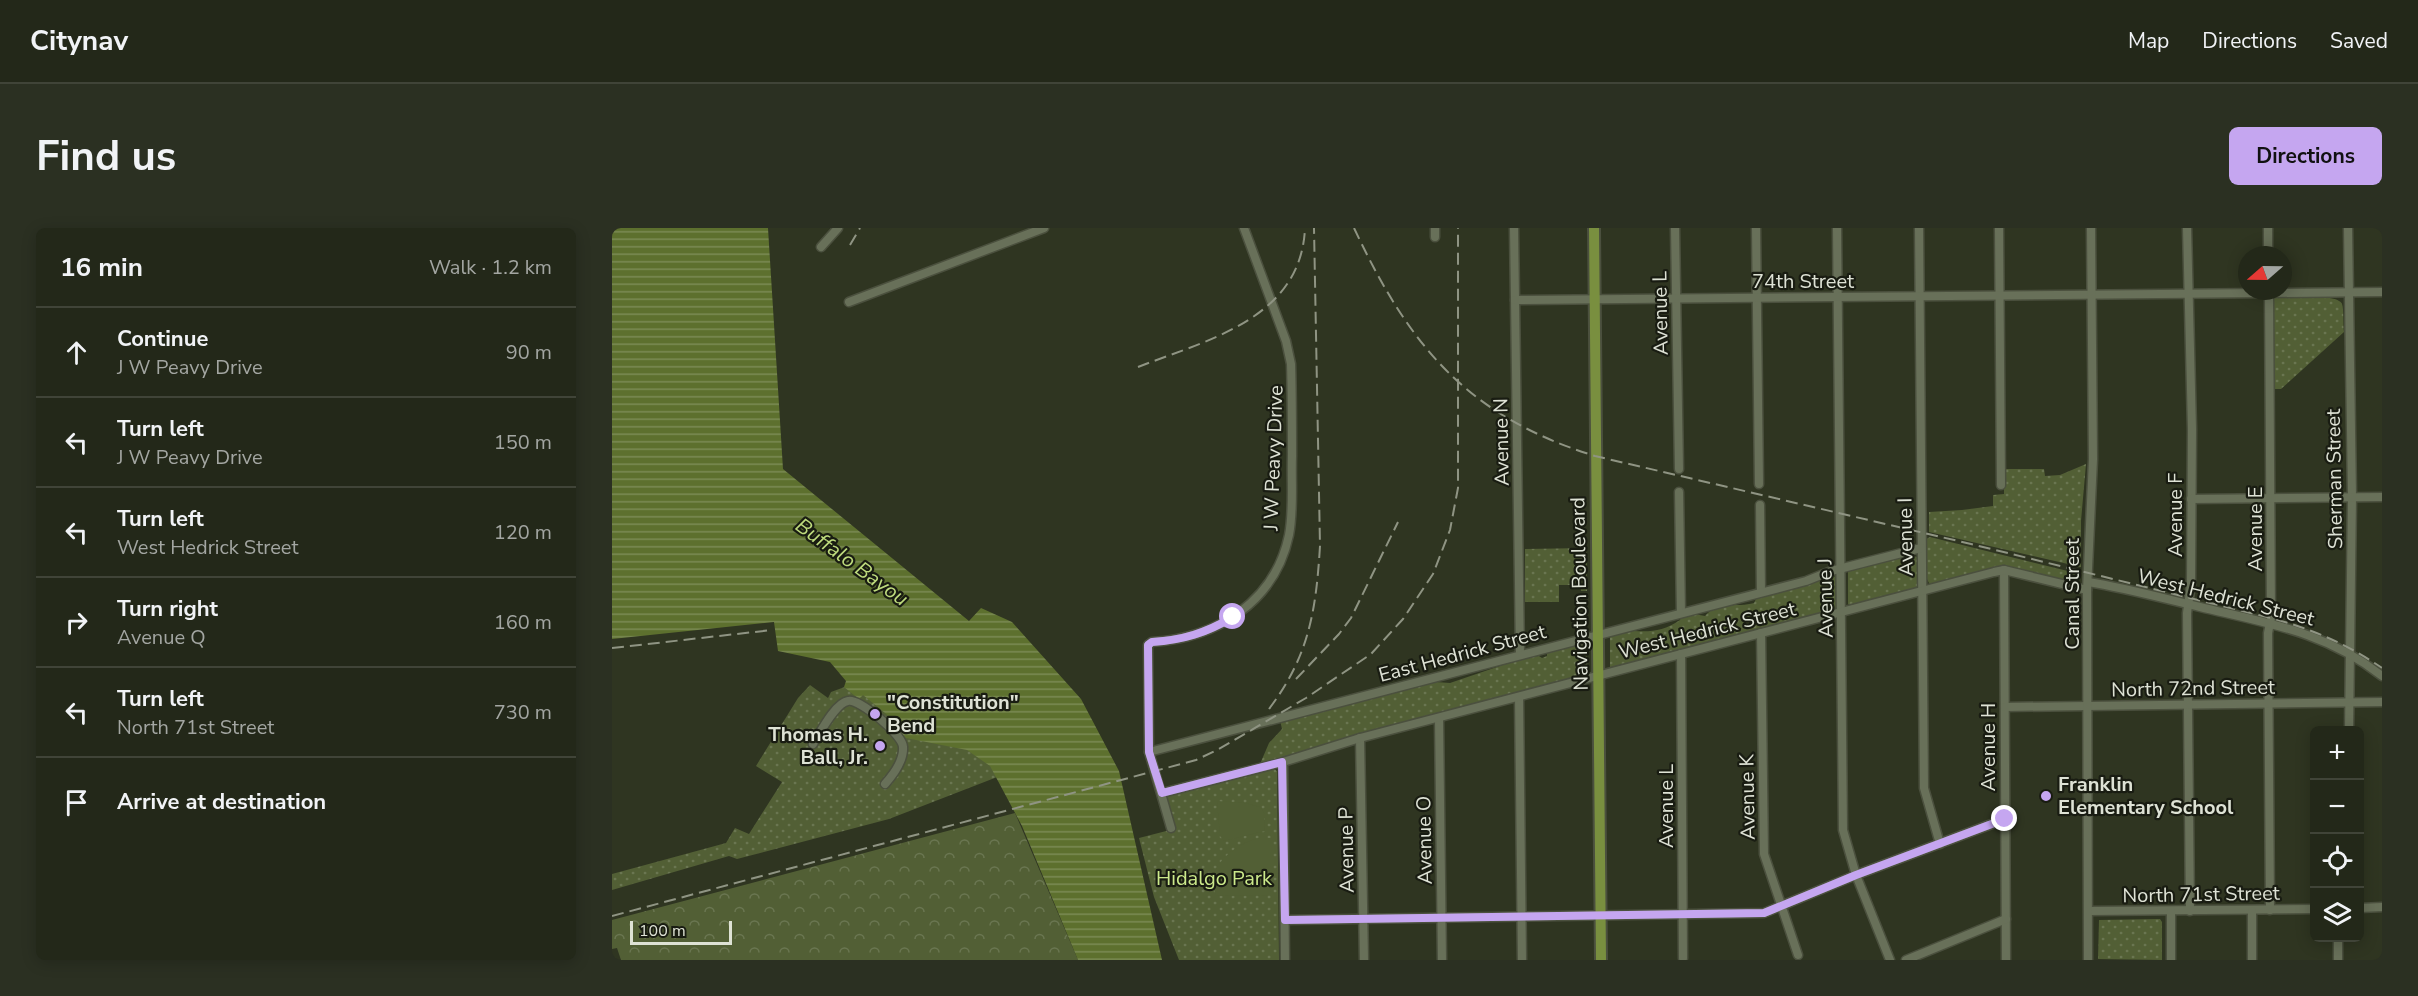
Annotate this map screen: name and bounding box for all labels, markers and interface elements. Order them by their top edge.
text: Citynav [30,22,128,60]
text: Map [2128,27,2169,55]
text: Directions [2202,27,2297,55]
text: Saved [2330,27,2388,55]
button: Directions [2229,127,2382,185]
text: Find us [36,128,176,185]
north arrow [2238,246,2292,300]
text: 16 min [60,250,143,285]
text: Walk · 1.2 km [429,254,552,281]
street label: 74th Street [1752,268,1855,295]
street label: Avenue L [1646,271,1675,355]
text: Continue [117,324,208,354]
icon: ahead [60,336,93,369]
text: 90 m [506,339,552,366]
text: J W Peavy Drive [117,354,263,381]
street label: J W Peavy Drive [1257,385,1290,532]
street label: Avenue N [1487,398,1516,486]
street label: Sherman Street [2320,408,2349,549]
text: Turn left [117,414,204,444]
icon: left [60,426,93,459]
text: 150 m [494,429,552,456]
text: J W Peavy Drive [117,444,263,471]
street label: Avenue F [2162,473,2189,557]
street label: Avenue E [2242,487,2269,571]
street label: Navigation Boulevard [1564,497,1595,691]
street label: Avenue I [1891,498,1920,576]
text: Turn left [117,504,204,534]
water label: Buffalo Bayou [790,512,914,612]
icon: left [60,516,93,549]
text: 120 m [494,519,552,546]
text: West Hedrick Street [117,534,298,561]
street label: Canal Street [2059,537,2086,650]
street label: Avenue J [1811,558,1840,638]
street label: West Hedrick Street [2135,562,2318,633]
text: Turn right [117,594,218,624]
street label: West Hedrick Street [1616,595,1799,666]
route start [1219,603,1245,629]
icon: right [60,606,93,639]
text: 160 m [494,609,552,636]
street label: East Hedrick Street [1376,618,1550,689]
text: Avenue Q [117,624,206,651]
street label: North 72nd Street [2111,674,2276,703]
text: Turn left [117,684,204,714]
place label: "Constitution" Bend [887,689,1019,739]
icon: left [60,696,93,729]
text: 730 m [494,699,552,726]
street label: Avenue H [1975,703,2002,791]
marker: "Constitution" Bend [868,707,882,721]
text: North 71st Street [117,714,274,741]
place label: Thomas H. Ball, Jr. [768,721,868,771]
map controls [2310,726,2364,942]
button: + [2310,726,2364,780]
marker: Thomas H. Ball, Jr. [873,739,887,753]
street label: Avenue K [1733,753,1762,840]
street label: Avenue L [1653,764,1680,848]
place label: Franklin Elementary School [2058,771,2234,821]
button: − [2310,780,2364,834]
icon: arrive [60,786,93,819]
text: Arrive at destination [117,787,326,817]
marker: Franklin Elementary School [2039,789,2053,803]
street label: Avenue O [1410,795,1439,884]
route end [1991,805,2017,831]
street label: Avenue P [1332,806,1361,893]
button: locate [2310,834,2364,888]
park label: Hidalgo Park [1156,865,1273,892]
street label: North 71st Street [2122,880,2281,909]
button: layers [2310,888,2364,942]
scale bar [630,918,732,946]
text: 100 m [639,920,686,942]

